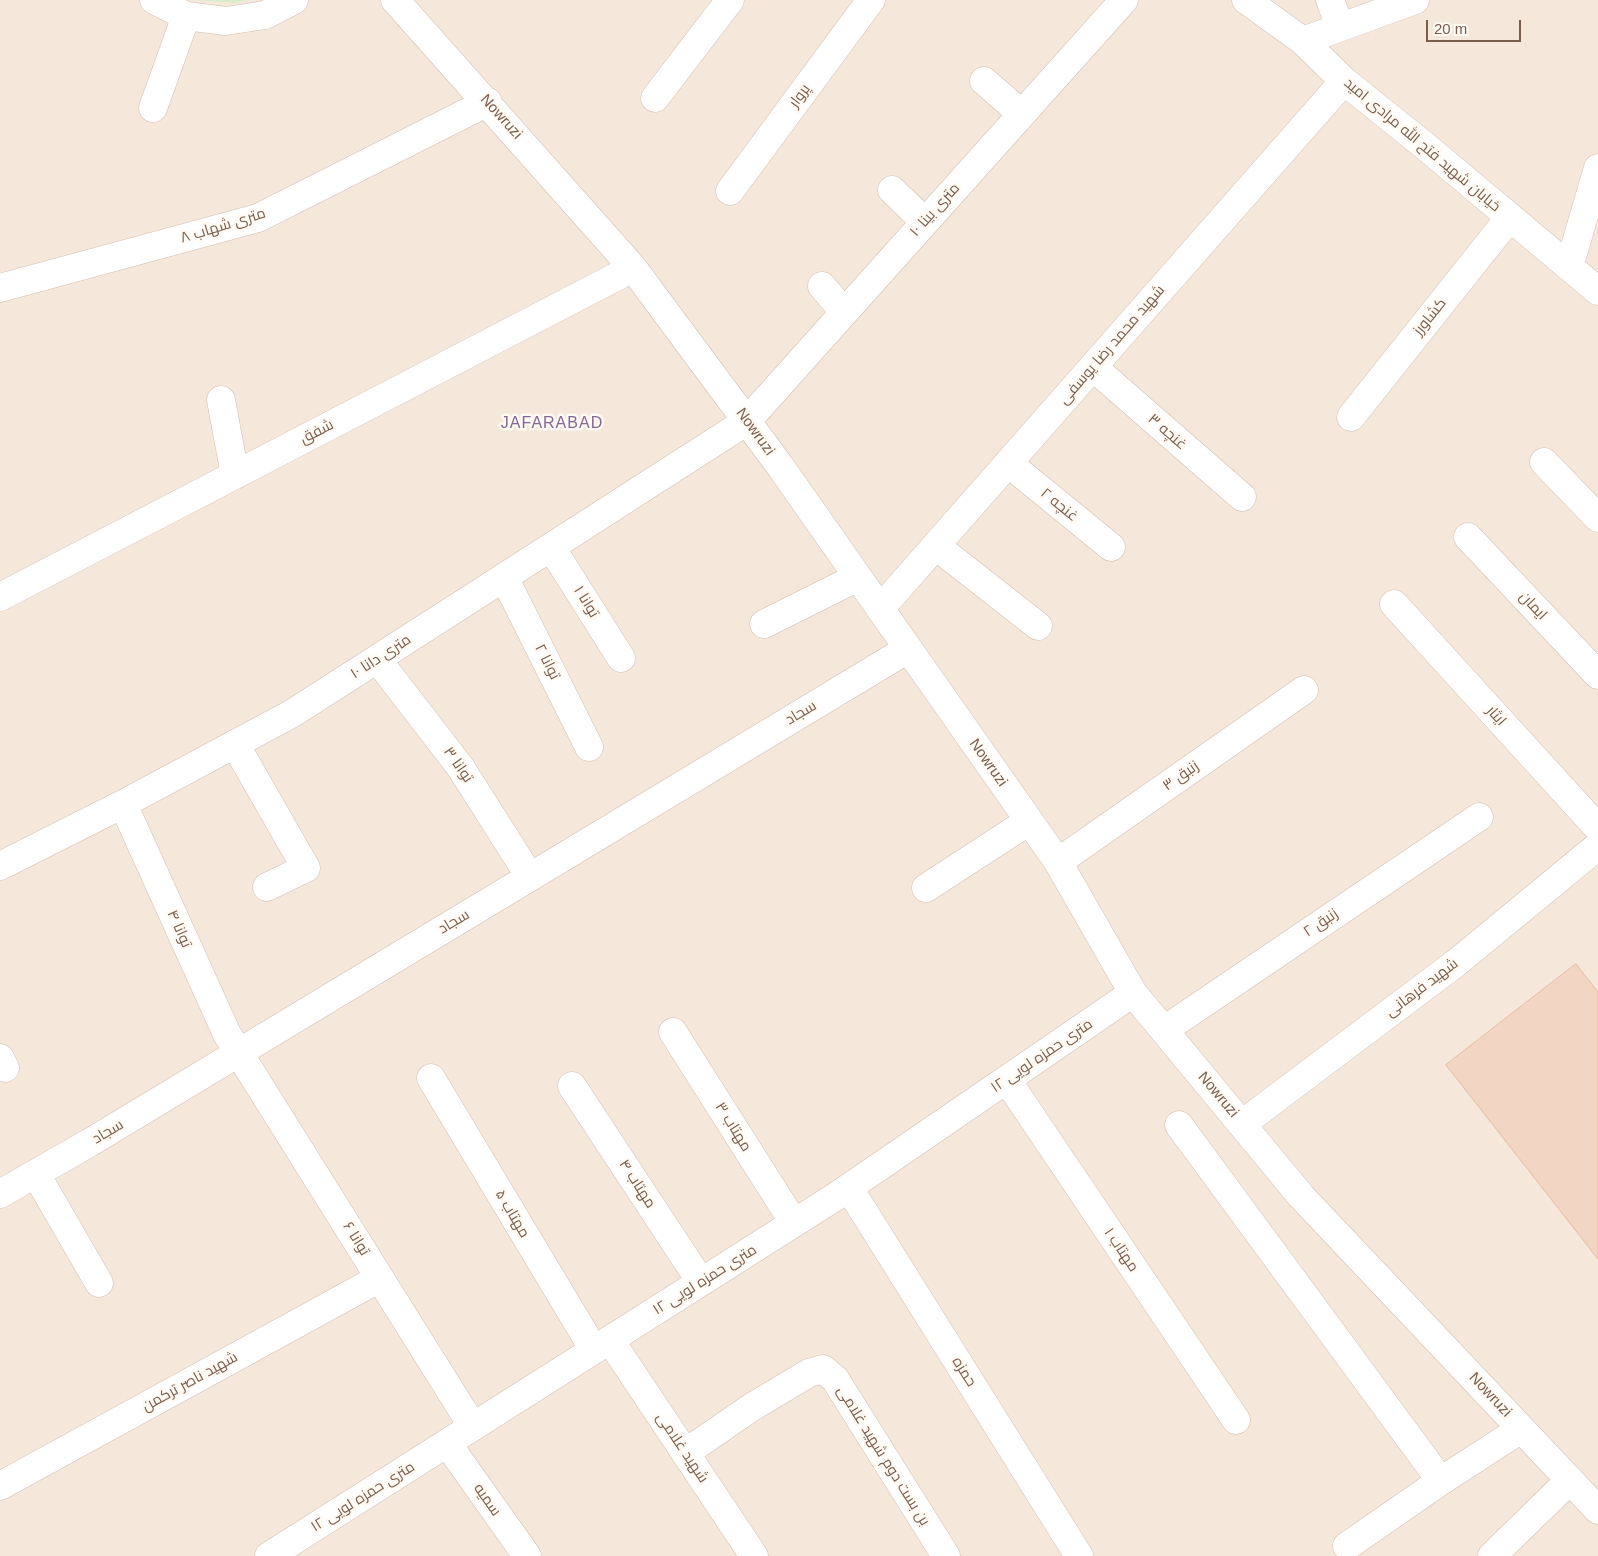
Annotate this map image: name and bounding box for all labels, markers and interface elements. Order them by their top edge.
scale bar [1428,10,1523,42]
text: 20 m [1434,20,1467,37]
street label: خیابان شهید فتح الله مرادی امید [1340,74,1504,216]
street label: پروار [785,81,815,111]
street label: Nowruzi [476,91,526,143]
street label: ۱۰ متری بینا [906,179,964,241]
street label: ۸ متری شهاب [178,204,268,248]
street label: شهید محمد رضا یوسفی [1055,281,1169,409]
street label: کشاورز [1410,295,1450,339]
street label: Nowruzi [732,405,778,459]
street label: غنچه ۳ [1144,410,1190,454]
district label: JAFARABAD [500,414,604,434]
street label: شفق [297,416,337,448]
street label: غنچه ۲ [1037,484,1081,526]
street label: توانا ۱ [569,583,603,621]
street label: ایمان [1515,588,1551,624]
street label: ۱۰ متری دانا [347,631,415,683]
street label: توانا ۲ [531,641,563,683]
street label: سجاد [782,697,820,729]
street label: ایثار [1482,702,1510,730]
street label: Nowruzi [965,736,1011,790]
street label: توانا ۳ [439,744,477,786]
street label: زنبق ۳ [1159,757,1203,795]
street label: زنبق ۲ [1300,905,1342,941]
street label: سجاد [435,906,473,938]
street label: توانا ۴ [163,907,195,951]
street label: شهید فرهانی [1382,955,1462,1021]
street label: ۱۲ متری حمزه لویی [988,1015,1096,1097]
street label: Nowruzi [1194,1068,1242,1122]
street label: مهتاب ۳ [711,1099,755,1155]
street label: سجاد [89,1116,127,1148]
street label: مهتاب ۴ [615,1156,659,1212]
street label: مهتاب ۵ [491,1187,533,1241]
street label: توانا ۶ [339,1219,373,1259]
street label: مهتاب ۱ [1100,1225,1142,1275]
street label: ۱۲ متری حمزه لویی [650,1241,760,1319]
street label: شهید ناصر ترکمن [139,1348,241,1416]
street label: حمزه [948,1354,980,1390]
street label: Nowruzi [1465,1369,1515,1421]
street label: بن بست دوم شهید غلامی [833,1383,933,1529]
street label: شهید غلامی [652,1409,712,1487]
street label: ۱۲ متری حمزه لویی [308,1458,418,1536]
street label: سمیه [469,1480,505,1520]

